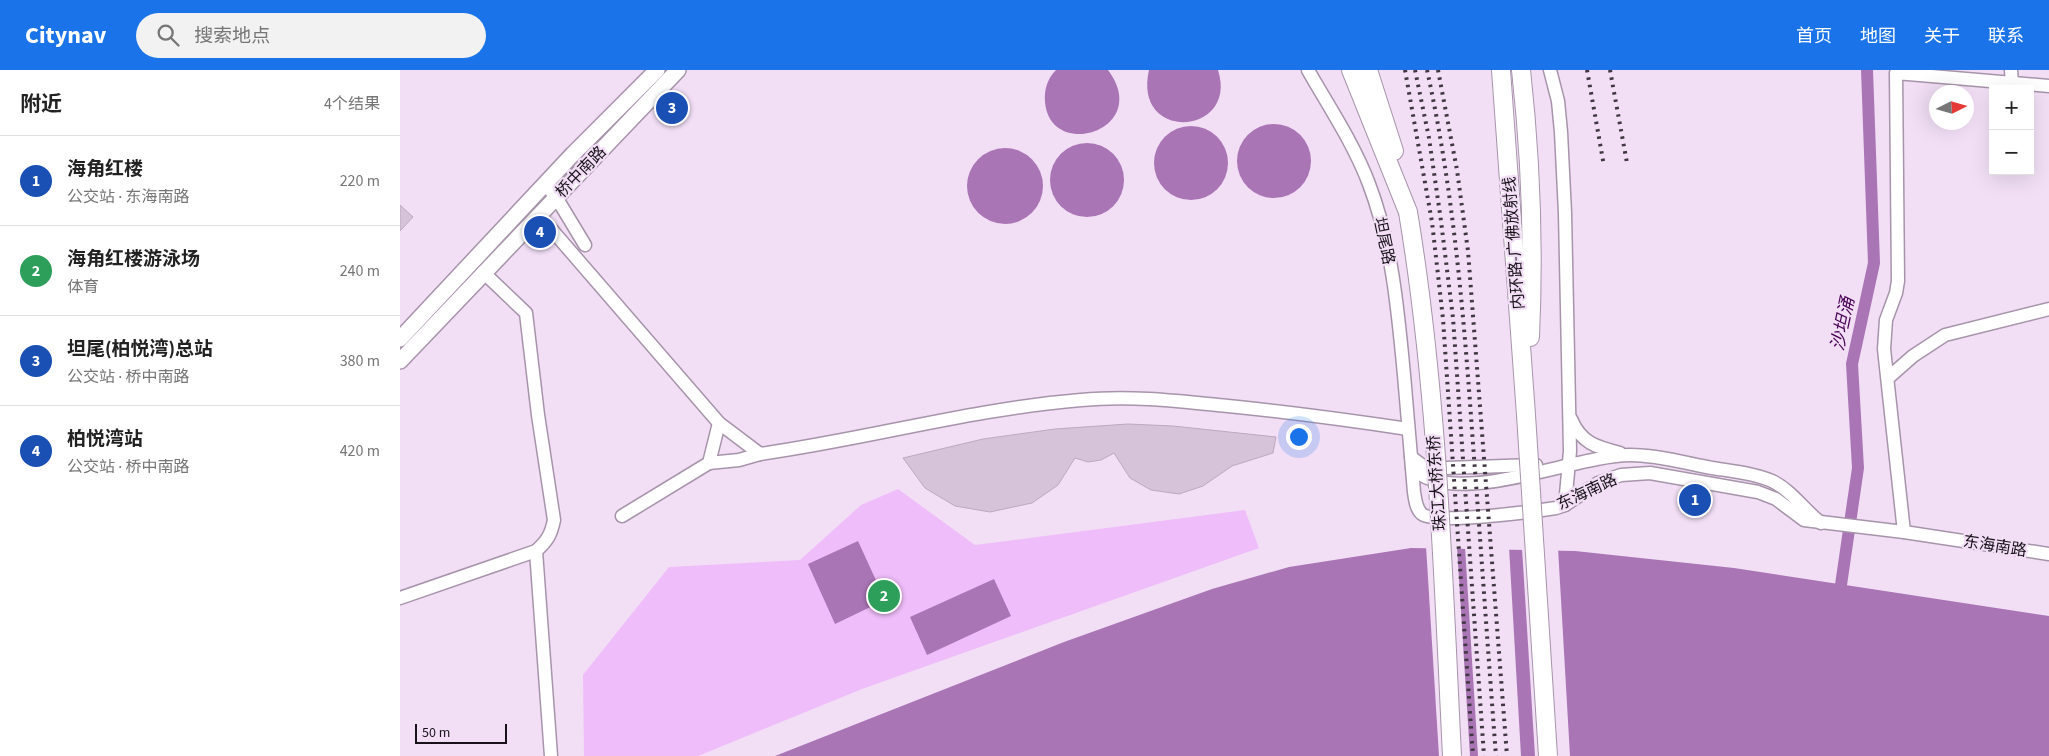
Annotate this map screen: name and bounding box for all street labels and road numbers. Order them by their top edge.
street label: 桥中南路 [551,141,611,203]
street label: 内环路-广佛放射线 [1498,176,1530,310]
street label: 坦尾路 [1368,215,1400,267]
street label: 珠江大桥东桥 [1423,434,1451,532]
street label: 东海南路 [1553,469,1621,515]
street label: 东海南路 [1962,530,2028,562]

